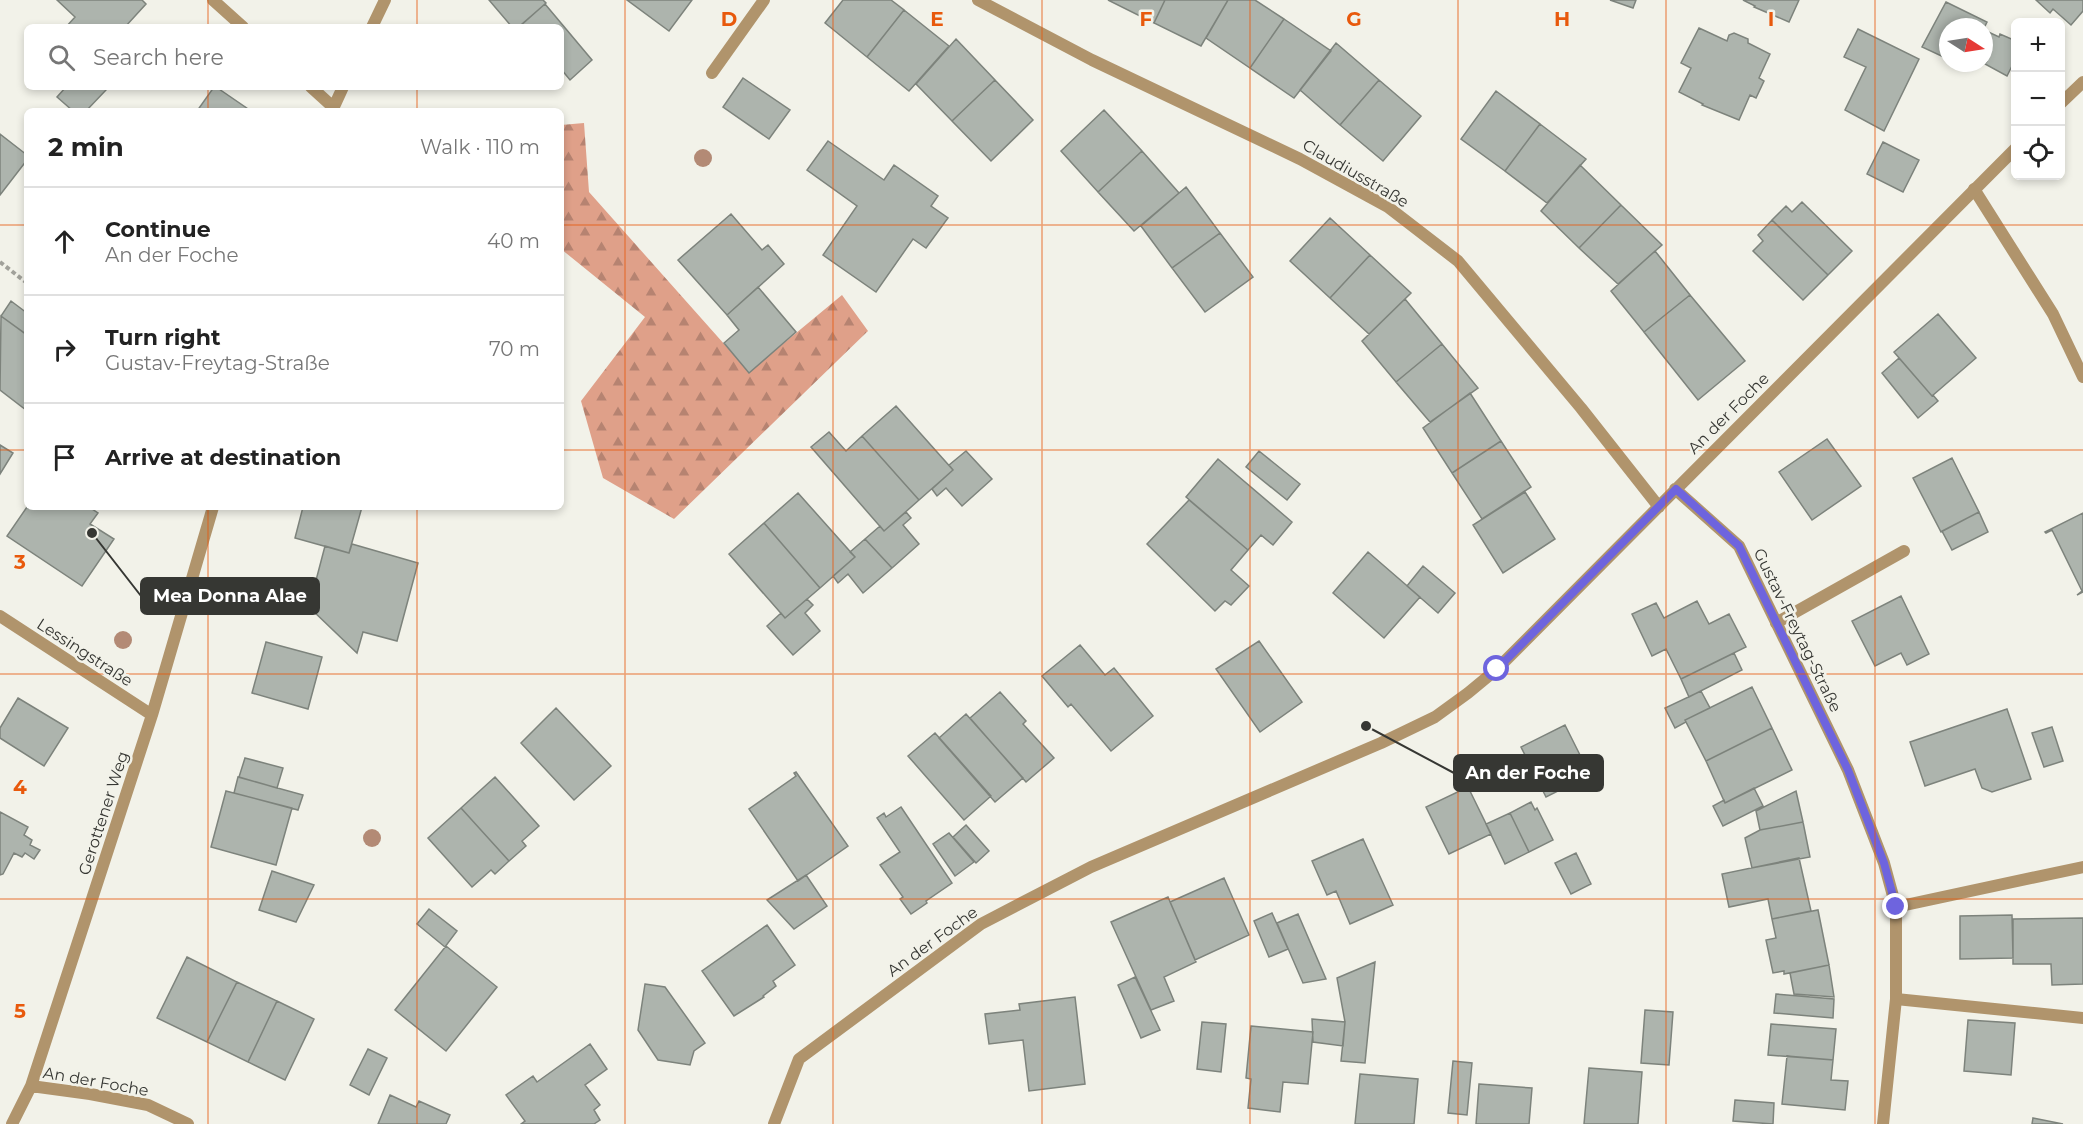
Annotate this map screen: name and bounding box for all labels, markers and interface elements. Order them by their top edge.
text: D [721,7,737,31]
text: E [930,7,944,31]
text: F [1140,7,1153,31]
text: G [1346,7,1362,31]
text: H [1554,7,1570,31]
text: I [1768,7,1774,31]
north arrow [1939,18,1993,72]
map controls [2011,18,2065,180]
button: + [2011,18,2065,72]
search box [24,24,564,90]
icon: search [45,41,78,74]
text: Search here [93,44,224,71]
button: − [2011,72,2065,126]
button: locate [2011,126,2065,180]
text: 2 min [48,131,124,163]
text: Walk · 110 m [420,135,540,159]
street label: Claudiusstraße [1299,135,1412,212]
text: Continue [105,216,211,243]
icon: ahead [48,225,81,258]
text: 40 m [487,229,540,253]
text: An der Foche [105,243,239,267]
text: Turn right [105,324,220,351]
icon: right [48,333,81,366]
text: 70 m [489,337,540,361]
text: Gustav-Freytag-Straße [105,351,330,375]
street label: An der Foche [1684,369,1773,458]
icon: arrive [48,441,81,474]
text: Arrive at destination [105,444,341,471]
street label: Gustav-Freytag-Straße [1750,545,1845,715]
text: 3 [13,550,26,574]
callout: Mea Donna Alae [141,578,319,614]
text: Mea Donna Alae [153,585,307,607]
street label: Lessingstraße [33,614,136,690]
route start [1483,655,1509,681]
street label: Gerottener Weg [75,749,132,877]
callout: An der Foche [1454,755,1603,791]
text: An der Foche [1464,762,1591,784]
text: 4 [13,775,27,799]
route end [1882,893,1908,919]
street label: An der Foche [883,902,981,980]
text: 5 [14,999,26,1023]
street label: An der Foche [42,1063,150,1100]

